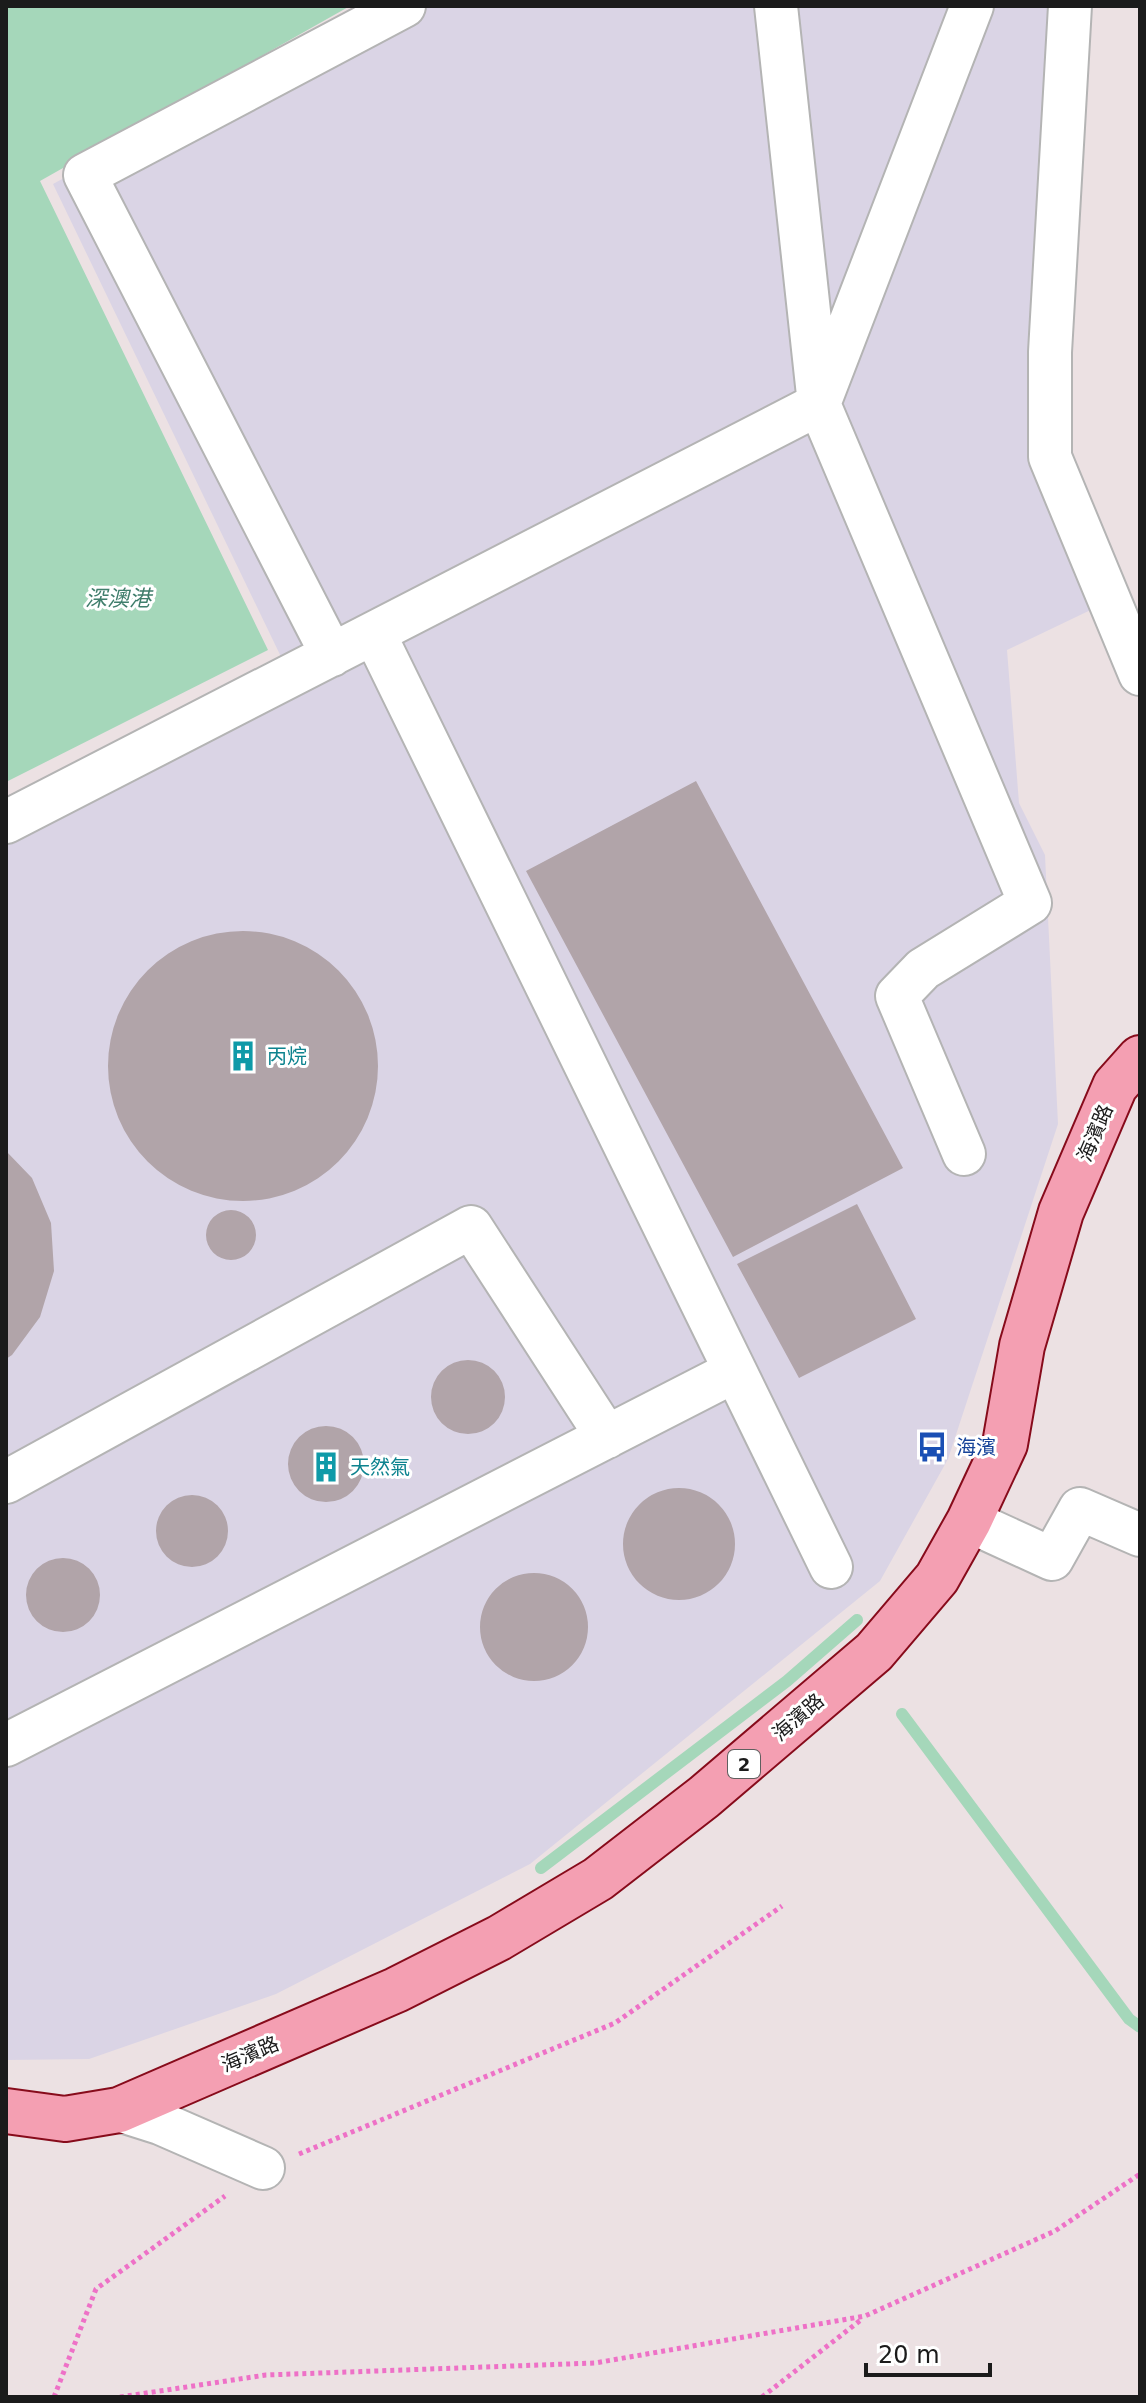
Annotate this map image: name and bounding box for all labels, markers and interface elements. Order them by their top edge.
water label: 深澳港 [85,586,154,611]
building icon: 丙烷 [226,1039,260,1073]
place label: 丙烷 [267,1044,307,1068]
street label: 海濱路 [1072,1101,1118,1165]
bus stop icon: 海濱 [915,1430,949,1464]
place label: 海濱 [956,1435,996,1459]
building icon: 天然氣 [309,1450,343,1484]
place label: 天然氣 [350,1455,410,1479]
street label: 海濱路 [767,1688,829,1746]
road number: 2 [728,1750,760,1778]
street label: 海濱路 [218,2031,282,2077]
scale bar [866,2327,990,2377]
text: 20 m [878,2341,940,2369]

